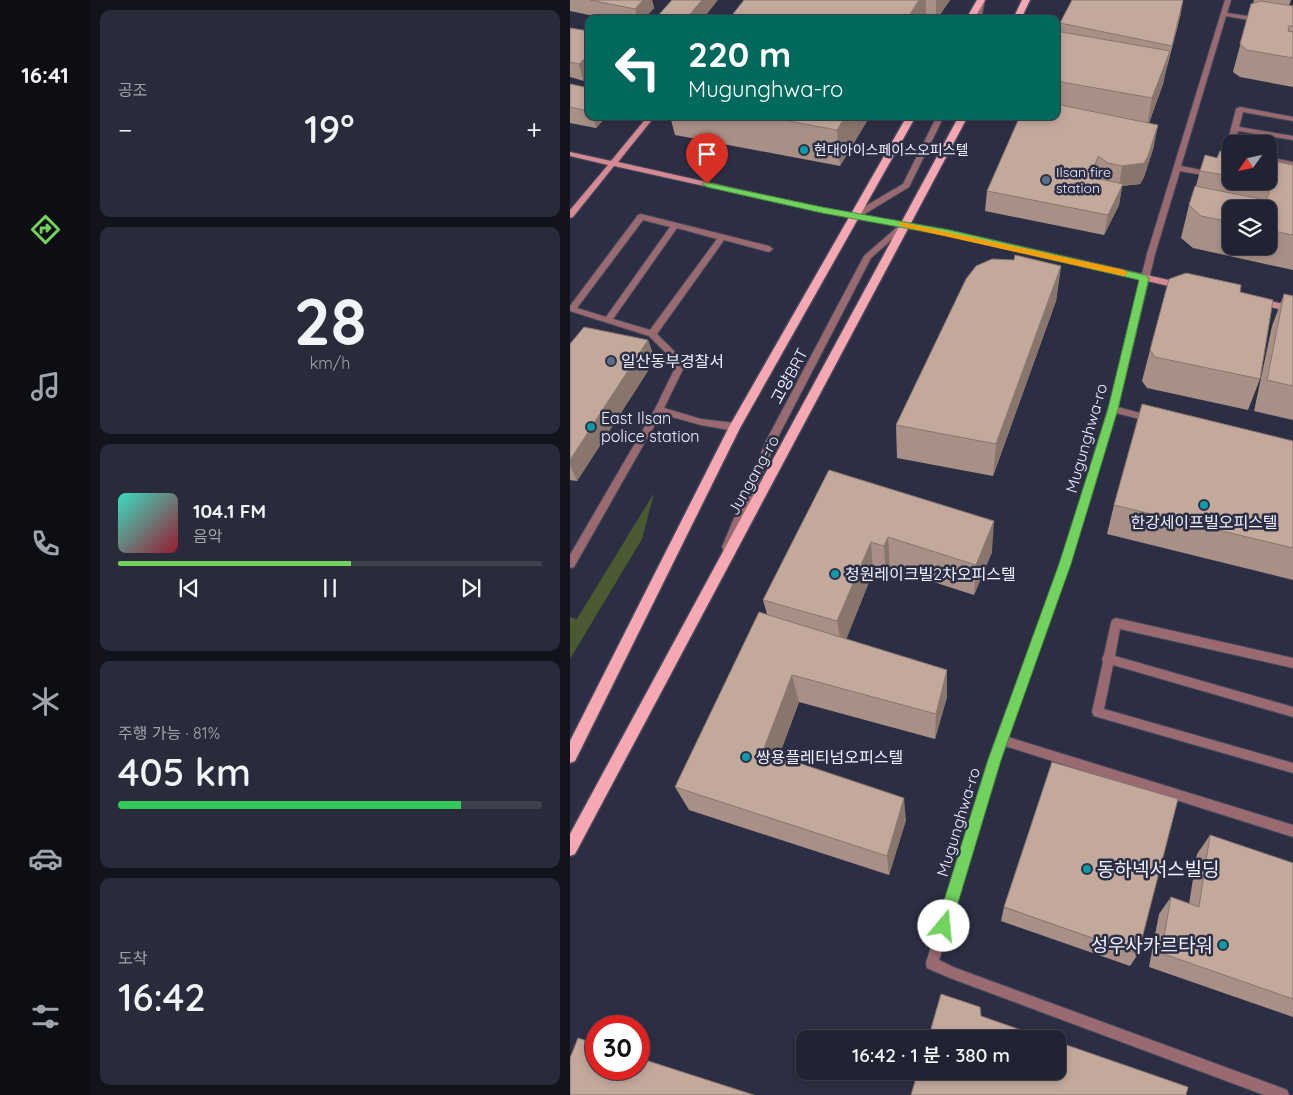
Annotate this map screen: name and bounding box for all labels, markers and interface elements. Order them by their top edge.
text: 220 m [688,32,791,76]
icon: left [605,35,670,100]
text: 16:41 [21,61,69,89]
text: Mugunghwa-ro [688,75,843,103]
text: 공조 [118,80,147,100]
text: 19° [304,105,354,153]
text: − [118,112,133,147]
text: + [526,112,542,147]
pin [686,133,728,184]
north arrow [1222,135,1278,190]
map controls [1222,135,1277,255]
icon: arrive [693,140,721,168]
place label: 현대아이스페이스오피스텔 [814,141,969,159]
marker: 현대아이스페이스오피스텔 [798,144,810,156]
place label: Ilsan fire station [1056,163,1111,197]
marker: Ilsan fire station [1040,174,1052,186]
button: layers [1222,200,1277,255]
icon: directions [28,212,63,247]
text: 28 [294,280,366,361]
street label: 고양BRT [766,345,812,407]
place label: 일산동부경찰서 [621,351,724,371]
text: km/h [310,353,350,373]
marker: 일산동부경찰서 [605,355,617,367]
icon: music [28,369,63,404]
street label: Mugunghwa-ro [1061,381,1111,495]
place label: East Ilsan police station [601,408,700,446]
marker: East Ilsan police station [585,421,597,433]
street label: Jungang-ro [723,432,783,518]
text: 104.1 FM [193,499,266,523]
marker: 한강세이프빌오피스텔 [1198,499,1210,511]
place label: 한강세이프빌오피스텔 [1130,512,1278,532]
icon: phone [28,526,63,561]
text: 음악 [193,526,222,546]
place label: 청원레이크빌2차오피스텔 [845,564,1016,584]
marker: 청원레이크빌2차오피스텔 [829,568,841,580]
icon: previous [175,574,203,602]
icon: pause [316,574,344,602]
icon: next [457,574,485,602]
icon: climate [28,684,63,719]
text: 주행 가능 · 81% [118,723,220,743]
place label: 쌍용플레티넘오피스텔 [756,747,903,767]
text: 405 km [118,748,251,796]
marker: 쌍용플레티넘오피스텔 [740,751,752,763]
street label: Mugunghwa-ro [932,765,984,879]
icon: car [28,841,63,876]
place label: 동하넥서스빌딩 [1097,857,1219,881]
marker: 동하넥서스빌딩 [1081,863,1093,875]
position arrow [917,899,969,951]
place label: 성우사카르타워 [1091,933,1213,957]
marker: 성우사카르타워 [1217,939,1229,951]
text: 도착 [118,948,147,968]
text: 16:42 [118,973,206,1021]
icon: filters [28,999,63,1034]
speed limit sign: 30 [585,1015,650,1080]
text: 16:42 · 1 분 · 380 m [852,1043,1010,1067]

